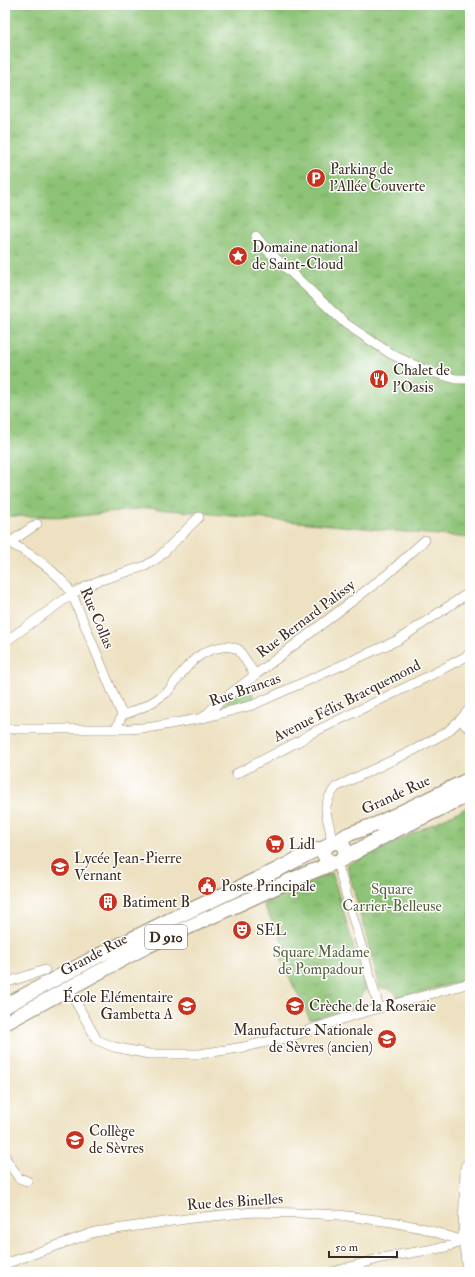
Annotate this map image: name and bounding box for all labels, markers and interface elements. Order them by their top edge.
place label: Parking de l'Allée Couverte [330,160,425,196]
parking icon: Parking de l'Allée Couverte [305,167,327,189]
place label: Domaine national de Saint-Cloud [252,238,358,274]
place icon: Domaine national de Saint-Cloud [227,245,249,267]
place label: Chalet de l'Oasis [393,361,450,397]
restaurant icon: Chalet de l'Oasis [368,368,390,390]
street label: Rue Bernard Palissy [253,575,359,662]
street label: Rue Collas [76,584,118,652]
street label: Avenue Félix Bracquemond [269,655,424,747]
street label: Rue Brancas [207,669,283,711]
street label: Grande Rue [359,771,433,819]
supermarket icon: Lidl [264,833,286,855]
place label: Lidl [289,835,315,854]
place label: Lycée Jean-Pierre Vernant [74,849,182,885]
school or university icon: Lycée Jean-Pierre Vernant [49,856,71,878]
public building icon: Poste Principale [196,875,218,897]
place label: Poste Principale [221,877,316,897]
park label: Square Carrier-Belleuse [342,880,442,916]
building icon: Batiment B [97,891,119,913]
place label: Batiment B [122,893,190,912]
theatre icon: SEL [231,919,253,941]
place label: SEL [256,921,286,940]
road number: D 910 [145,925,187,949]
street label: Grande Rue [57,929,131,981]
park label: Square Madame de Pompadour [272,943,370,980]
place label: École Elémentaire Gambetta A [63,986,173,1024]
school or university icon: École Elémentaire Gambetta A [176,995,198,1017]
school or university icon: Crèche de la Roseraie [284,995,306,1017]
place label: Crèche de la Roseraie [309,997,436,1016]
place label: Manufacture Nationale de Sèvres (ancien) [233,1021,373,1057]
school or university icon: Manufacture Nationale de Sèvres (ancien) [376,1028,398,1050]
place label: Collège de Sèvres [89,1122,144,1158]
school or university icon: Collège de Sèvres [64,1129,86,1151]
street label: Rue des Binelles [186,1189,284,1215]
scale bar [329,1233,397,1259]
text: 50 m [335,1240,359,1255]

